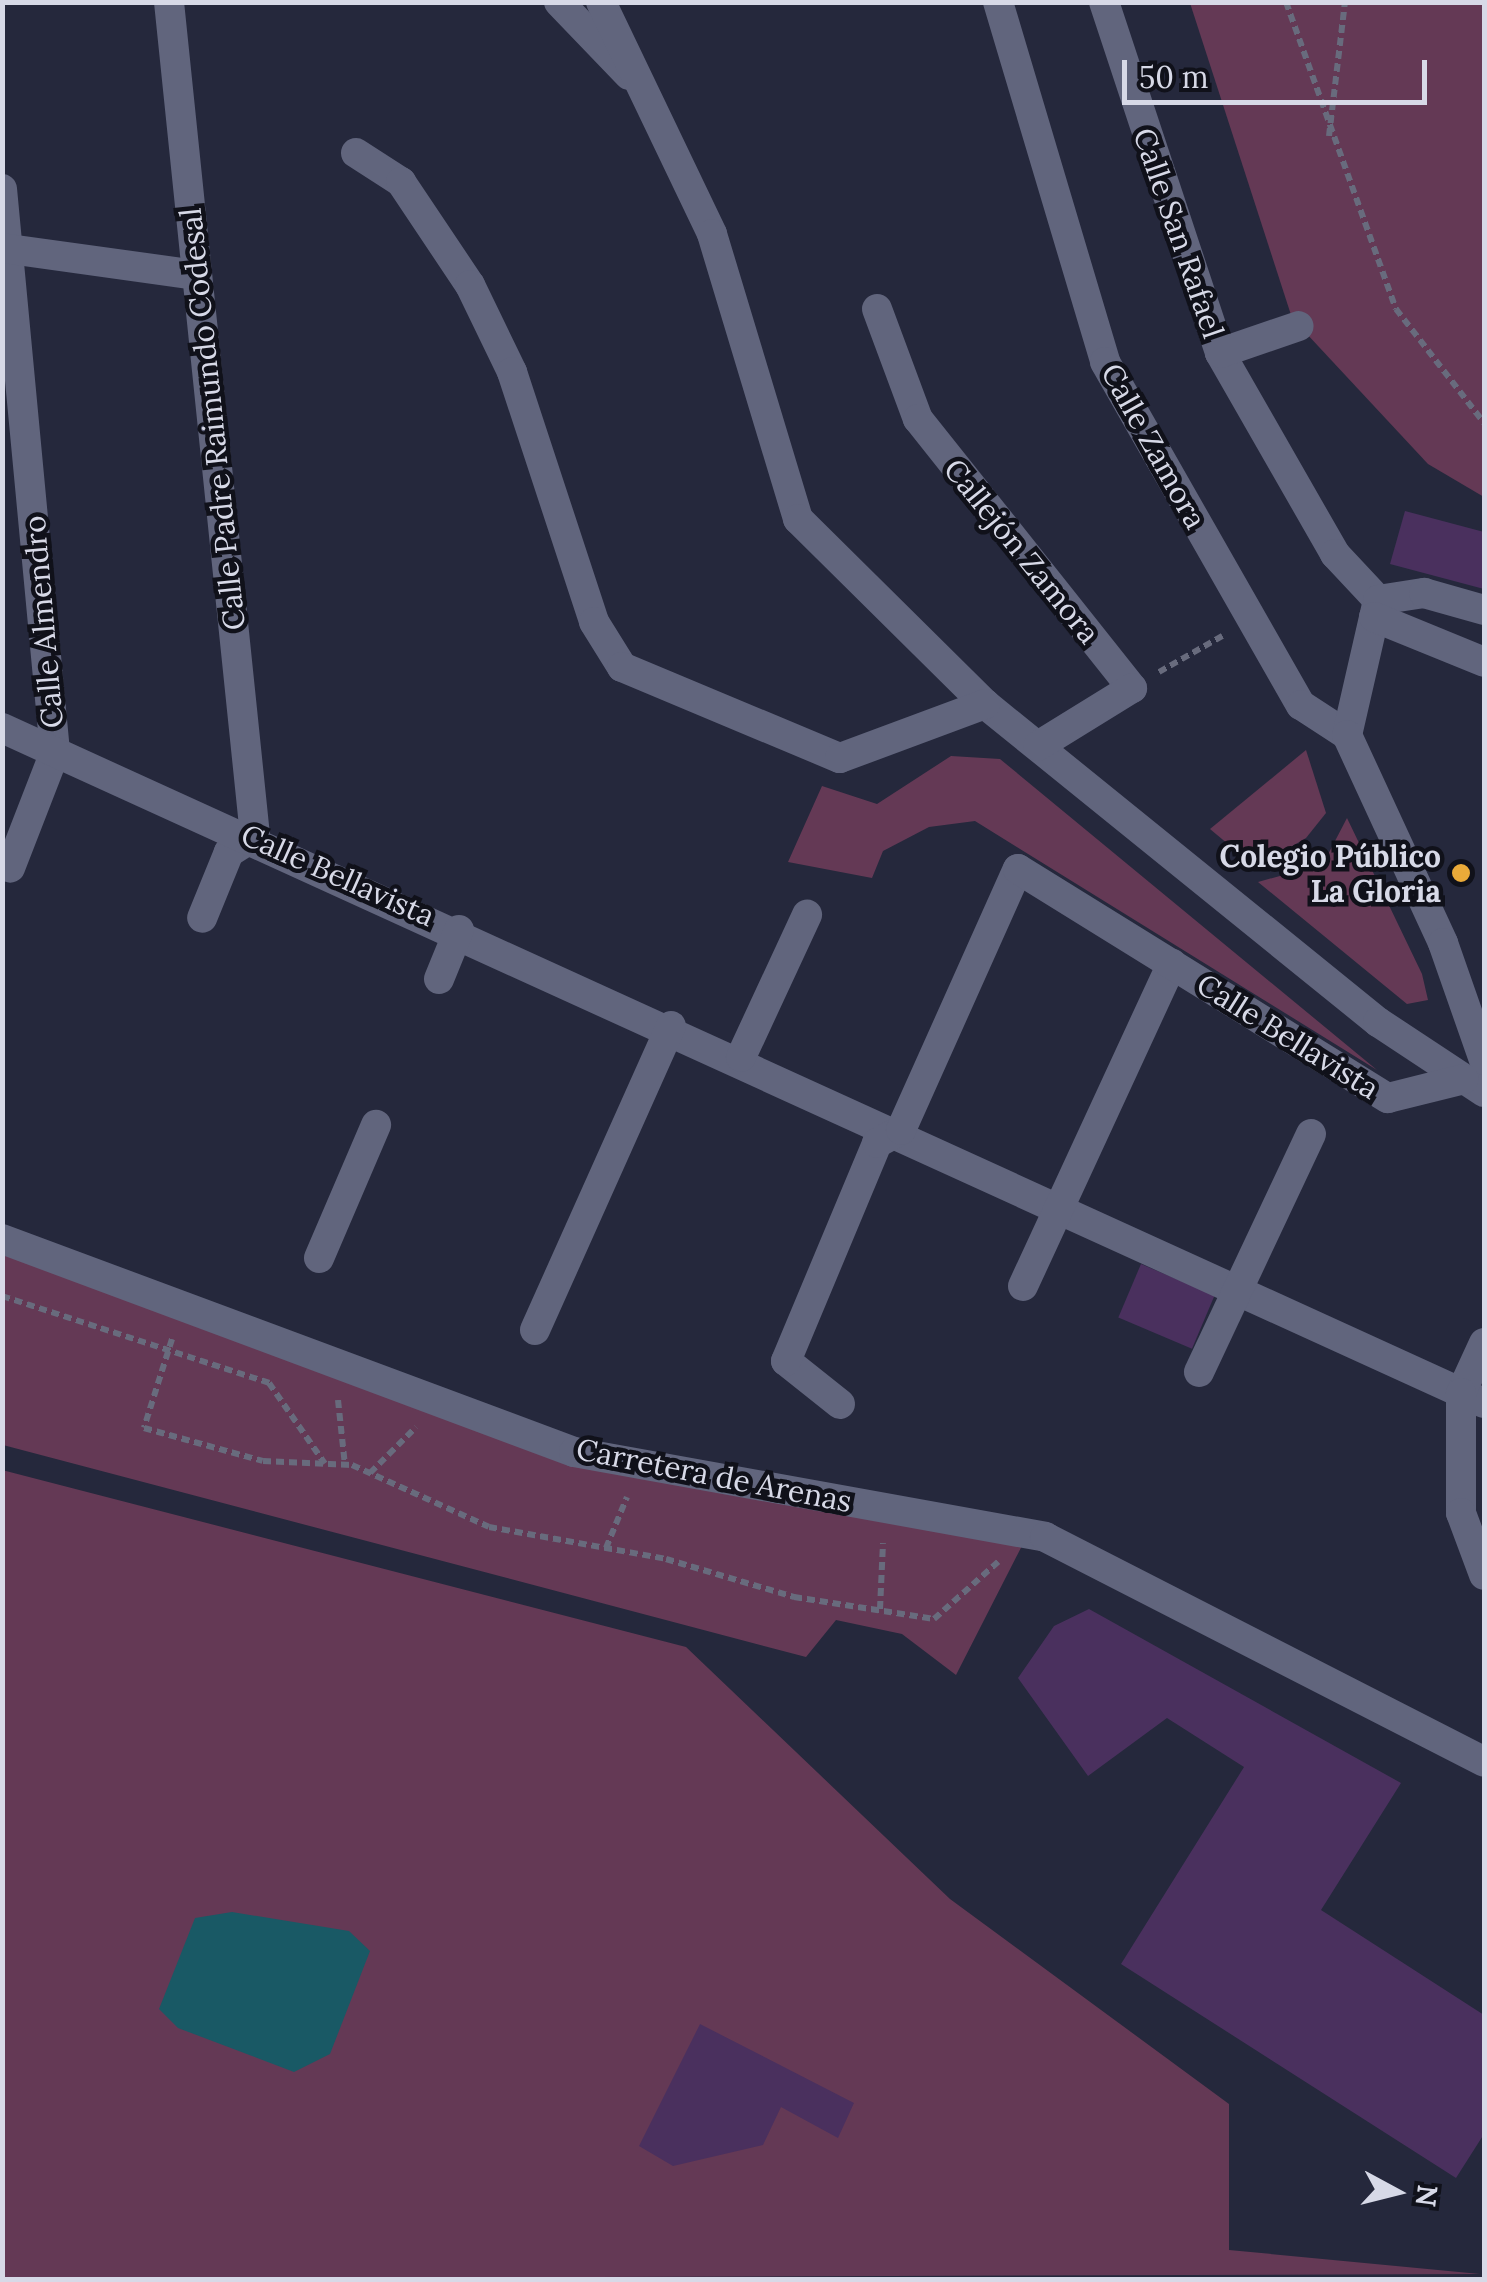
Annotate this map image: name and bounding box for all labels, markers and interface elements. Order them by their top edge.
scale bar [1127,40,1432,102]
text: 50 m [1139,58,1209,96]
street label: Calle San Rafael [1126,123,1232,343]
street label: Calle Padre Raimundo Codesal [172,206,252,632]
street label: Calle Zamora [1094,357,1214,535]
street label: Callejón Zamora [937,451,1107,651]
street label: Calle Almendro [16,514,70,730]
street label: Calle Bellavista [236,816,440,934]
place label: Colegio Público La Gloria [1220,838,1441,908]
marker: Colegio Público La Gloria [1450,862,1472,884]
street label: Calle Bellavista [1190,966,1386,1106]
street label: Carretera de Arenas [573,1431,855,1519]
north arrow [1347,2142,1447,2242]
text: N [1408,2183,1446,2209]

